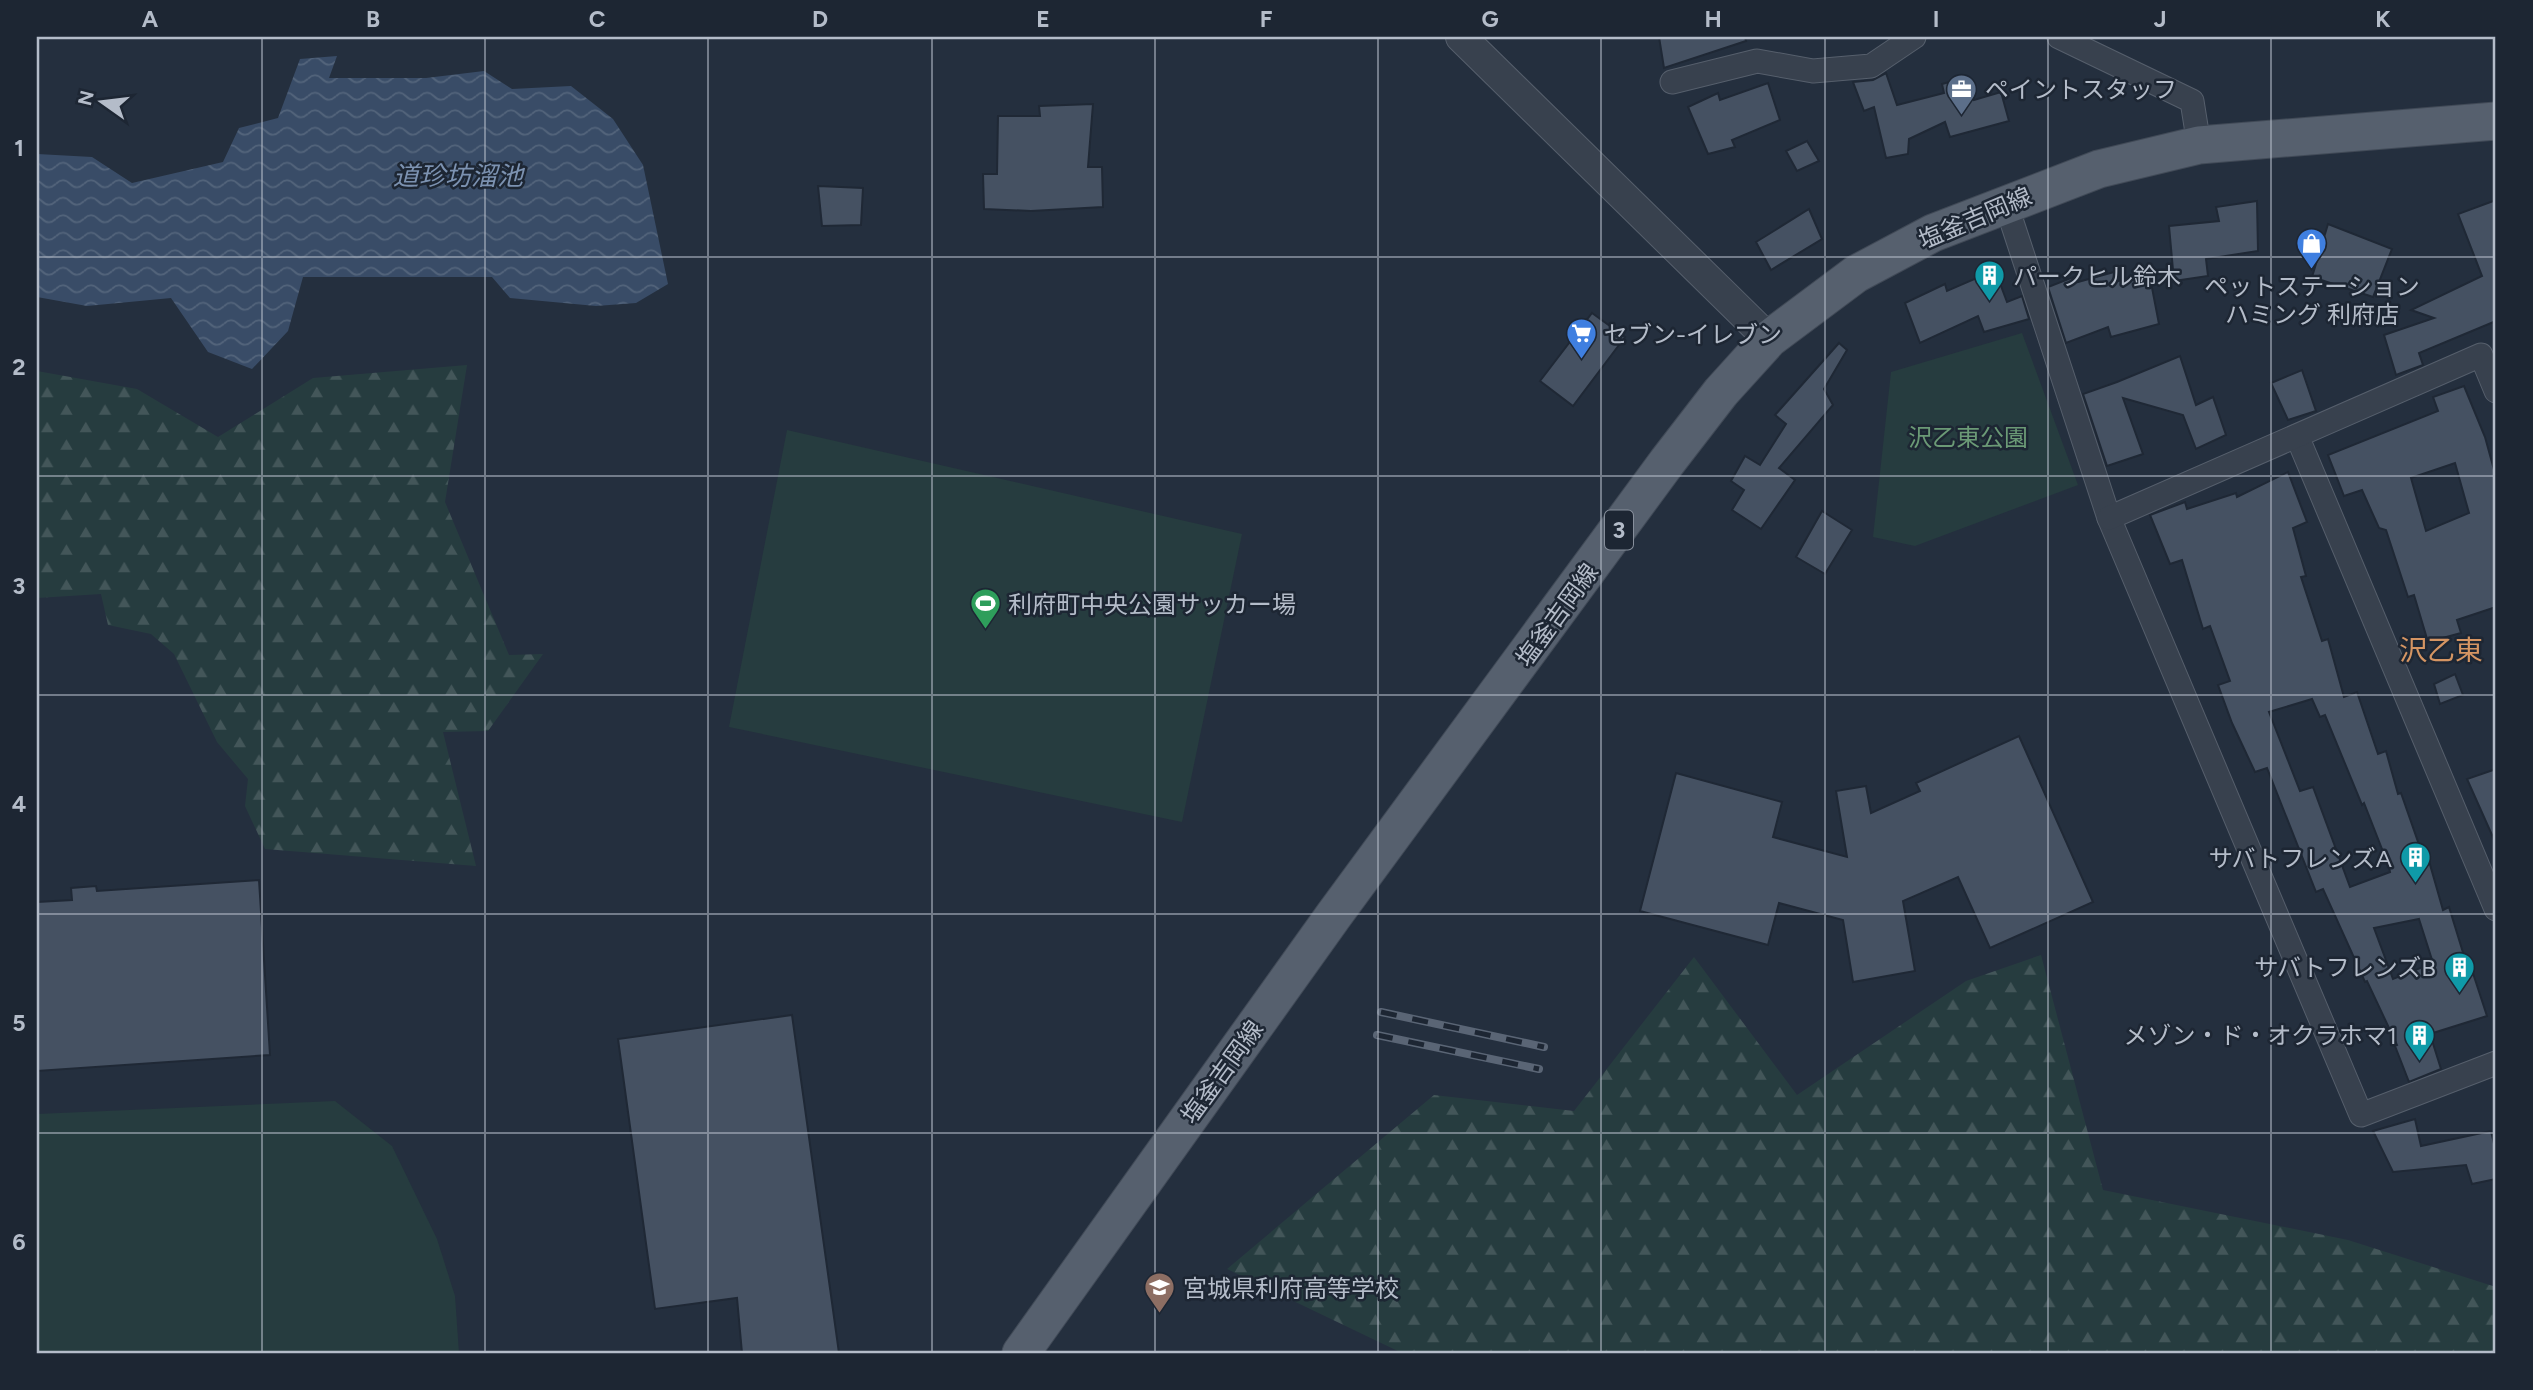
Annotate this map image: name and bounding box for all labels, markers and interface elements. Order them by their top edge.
text: A [142,5,159,33]
text: B [366,5,380,33]
text: C [589,5,606,33]
text: D [812,5,828,33]
text: E [1036,5,1050,33]
text: F [1260,5,1273,33]
text: G [1481,5,1499,33]
text: H [1704,5,1722,33]
text: I [1933,5,1939,33]
text: J [2154,5,2166,33]
text: K [2375,5,2391,33]
north arrow [66,66,136,136]
office icon: ペイントスタッフ [1945,72,1979,116]
place label: ペイントスタッフ [1985,75,2177,104]
text: N [73,88,99,108]
text: 1 [14,134,24,162]
water label: 道珍坊溜池 [393,160,526,192]
street label: 塩釜吉岡線 [1914,181,2036,255]
shop icon: ペットステーション ハミング 利府店 [2295,227,2329,271]
building icon: パークヒル鈴木 [1973,259,2007,303]
place label: パークヒル鈴木 [2013,262,2181,291]
place label: ペットステーション ハミング 利府店 [2204,272,2420,329]
supermarket icon: セブン-イレブン [1564,317,1598,361]
place label: セブン-イレブン [1604,320,1782,349]
text: 2 [12,353,26,381]
park label: 沢乙東公園 [1908,423,2028,452]
road number: 3 [1605,510,1633,550]
street label: 塩釜吉岡線 [1510,558,1604,672]
text: 3 [13,572,25,600]
sports icon: 利府町中央公園サッカー場 [968,587,1002,631]
place label: 利府町中央公園サッカー場 [1008,590,1296,619]
district label: 沢乙東 [2399,633,2483,667]
text: 4 [12,790,26,818]
building icon: サバトフレンズA [2398,841,2432,885]
place label: サバトフレンズA [2208,844,2393,873]
building icon: サバトフレンズB [2442,950,2476,994]
place label: サバトフレンズB [2254,953,2436,982]
text: 5 [12,1009,26,1037]
street label: 塩釜吉岡線 [1175,1015,1269,1129]
building icon: メゾン・ド・オクラホマ1 [2403,1018,2437,1062]
place label: メゾン・ド・オクラホマ1 [2124,1021,2397,1050]
text: 6 [12,1228,26,1256]
school or university icon: 宮城県利府高等学校 [1143,1271,1177,1315]
place label: 宮城県利府高等学校 [1183,1274,1399,1303]

